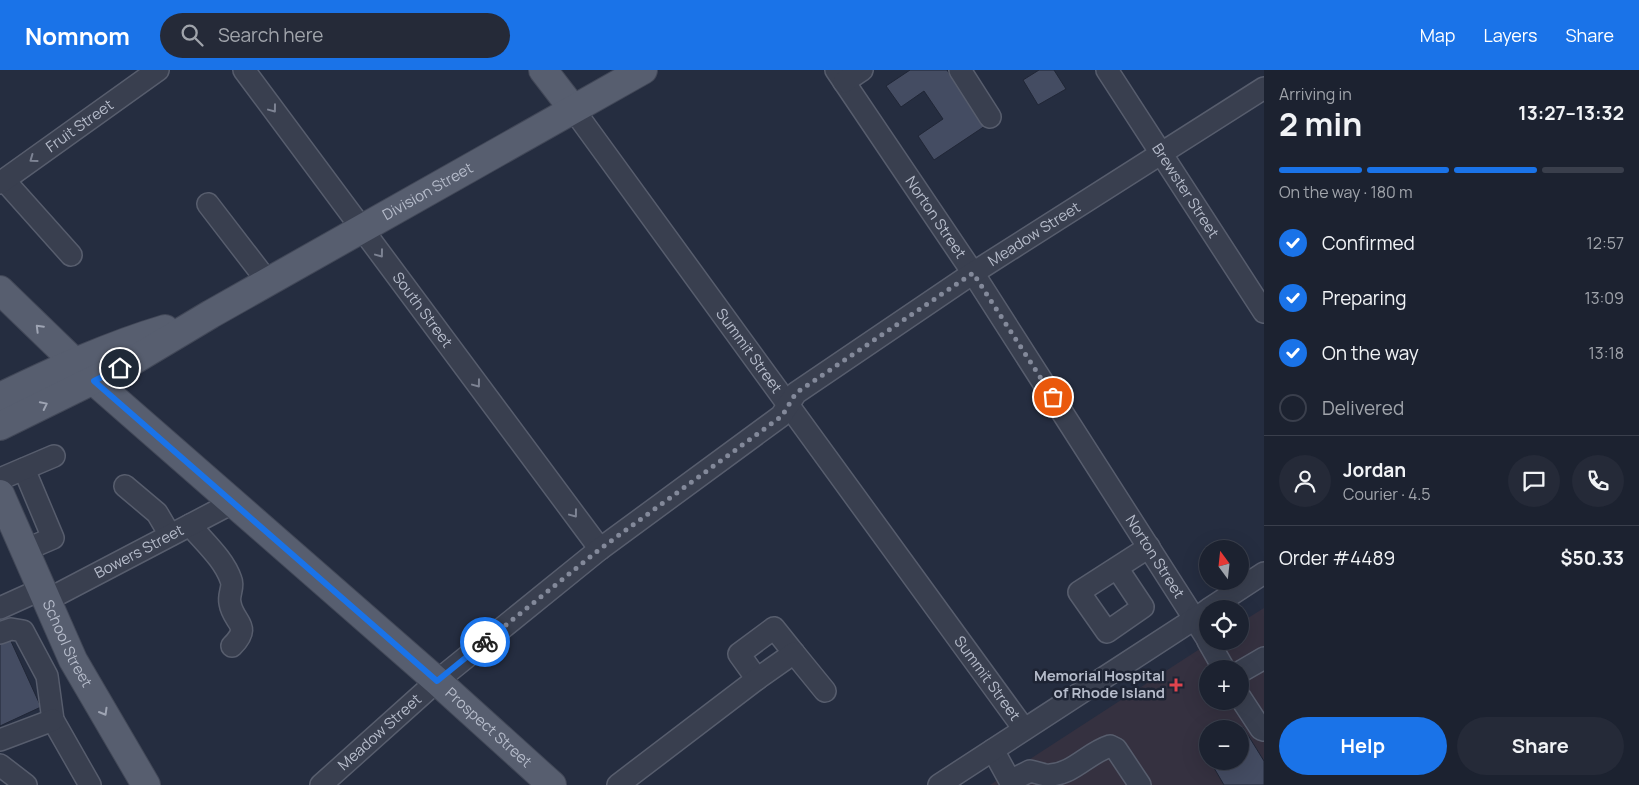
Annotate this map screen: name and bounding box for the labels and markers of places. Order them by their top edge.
pin [99,347,141,389]
pin [1032,376,1074,418]
place label: Memorial Hospital of Rhode Island [1034,665,1165,703]
marker: Memorial Hospital of Rhode Island [1169,678,1183,692]

